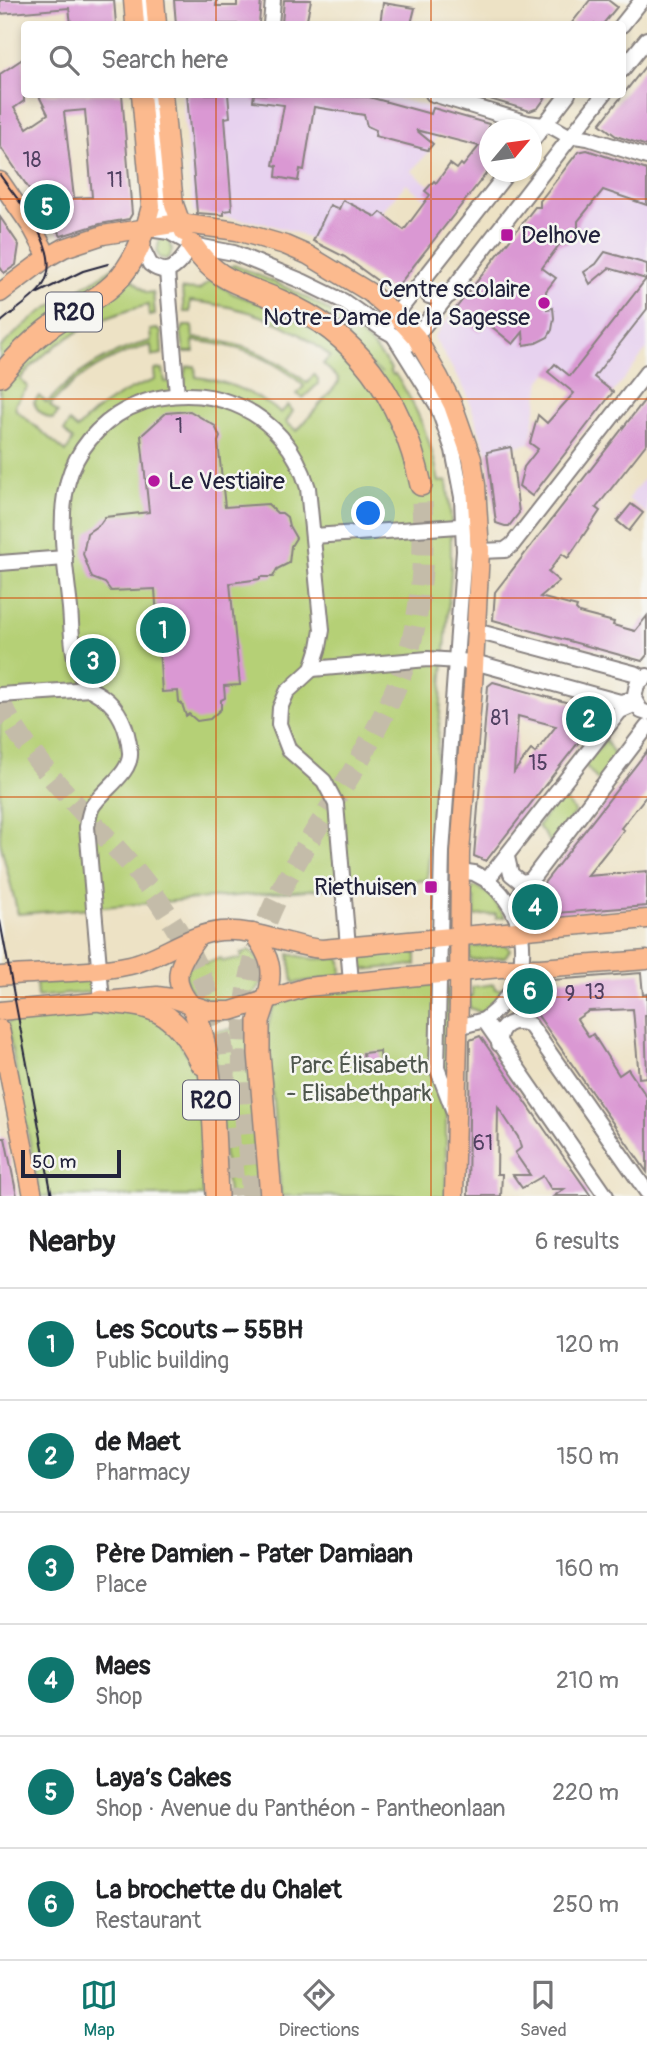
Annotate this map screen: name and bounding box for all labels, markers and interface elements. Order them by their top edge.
search box [21,21,626,98]
icon: search [45,41,83,79]
text: Search here [101,44,228,76]
north arrow [479,119,542,182]
house number: 18 [23,147,41,174]
house number: 11 [107,167,123,194]
pin: 5 [24,181,70,233]
place label: Delhove [521,221,601,250]
marker: Delhove [499,227,515,243]
place label: Centre scolaire Notre-Dame de la Sagesse [263,275,530,332]
road number: R20 [46,292,102,332]
marker: Centre scolaire Notre-Dame de la Sagesse [536,295,552,311]
house number: 1 [175,413,183,440]
place label: Le Vestiaire [168,467,285,496]
marker: Le Vestiaire [146,473,162,489]
your location [351,496,385,530]
pin: 1 [140,604,186,656]
pin: 3 [70,635,116,687]
pin: 2 [566,693,612,745]
house number: 81 [491,705,509,732]
house number: 15 [528,750,548,777]
place label: Riethuisen [314,873,417,902]
marker: Riethuisen [423,879,439,895]
pin: 4 [512,881,558,933]
pin: 6 [507,965,553,1017]
house number: 13 [585,979,605,1006]
house number: 9 [565,981,575,1008]
park label: Parc Élisabeth - Elisabethpark [286,1051,432,1108]
road number: R20 [183,1080,239,1120]
house number: 61 [473,1130,493,1157]
scale bar [21,1147,121,1179]
text: 50 m [32,1150,76,1174]
text: Nearby [28,1223,115,1260]
text: 6 results [535,1227,619,1256]
text: Les Scouts – 55BH [95,1314,303,1346]
text: 1 [47,1330,56,1359]
text: 120 m [556,1330,619,1359]
text: Public building [95,1346,229,1375]
text: de Maet [95,1426,181,1458]
text: 2 [45,1442,57,1471]
text: 150 m [556,1442,619,1471]
text: Pharmacy [95,1458,190,1487]
text: Père Damien - Pater Damiaan [95,1538,413,1570]
text: 3 [45,1554,57,1583]
text: 160 m [555,1554,619,1583]
text: Place [95,1570,147,1599]
text: Maes [95,1650,150,1682]
text: 4 [44,1666,58,1695]
text: 210 m [556,1666,619,1695]
text: Shop [95,1682,143,1711]
text: Laya’s Cakes [95,1762,231,1794]
text: 5 [45,1778,57,1807]
text: 220 m [552,1778,619,1807]
text: Shop · Avenue du Panthéon - Pantheonlaan [95,1794,506,1823]
text: La brochette du Chalet [95,1874,342,1906]
text: 6 [44,1890,58,1919]
text: 250 m [553,1890,619,1919]
text: Restaurant [95,1906,201,1935]
tab: Map [80,1976,118,2042]
tab: Directions [279,1976,359,2042]
tab: Saved [520,1976,567,2042]

